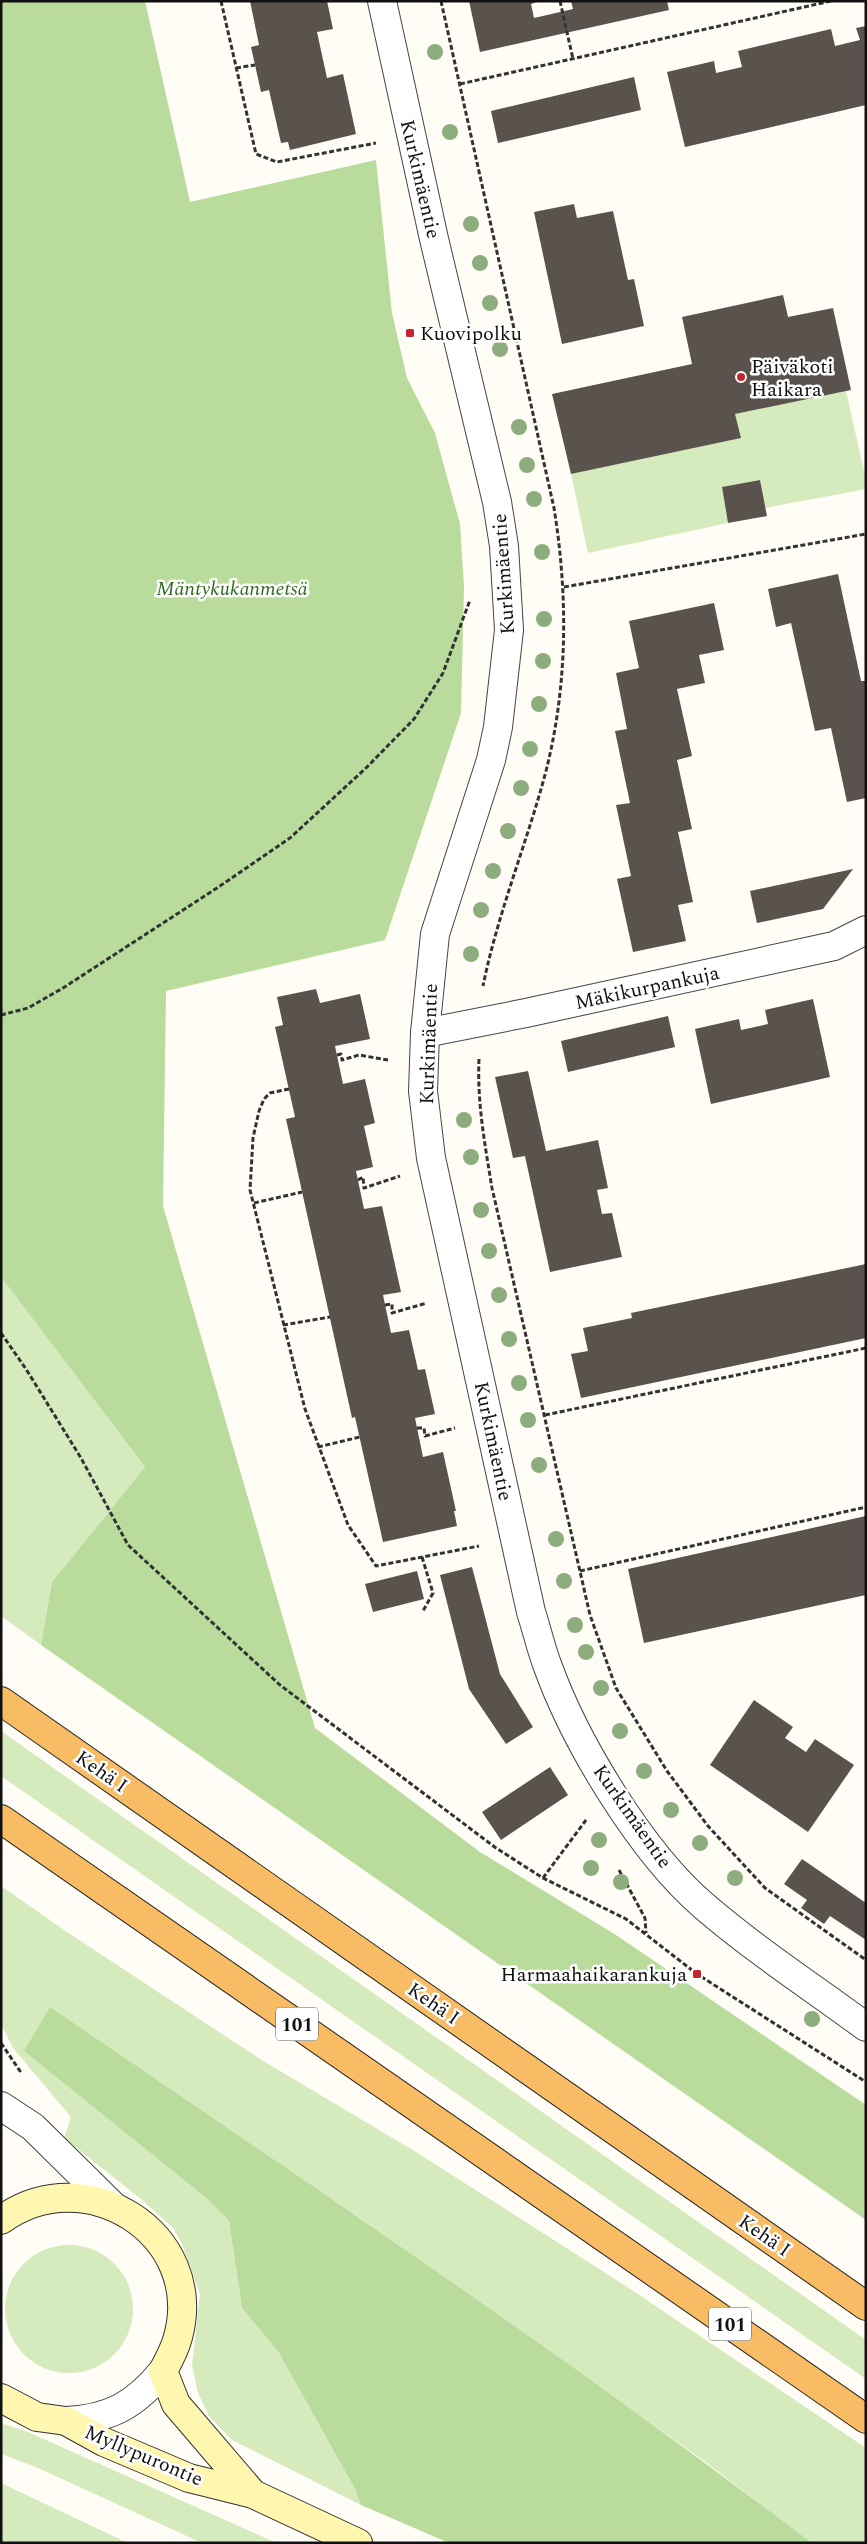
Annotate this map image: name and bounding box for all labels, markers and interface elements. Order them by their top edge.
street label: Kurkimäentie [392,117,448,242]
place label: Kuovipolku [420,319,522,349]
marker: Kuovipolku [404,327,416,339]
place label: Päiväkoti Haikara [751,352,834,405]
marker: Päiväkoti Haikara [735,371,747,383]
street label: Kurkimäentie [485,512,523,635]
park label: Mäntykukanmetsä [156,574,308,604]
street label: Mäkikurpankuja [572,958,722,1018]
street label: Kurkimäentie [412,983,446,1105]
street label: Kurkimäentie [466,1379,520,1504]
street label: Kehä I [69,1743,134,1801]
street label: Kurkimäentie [585,1758,679,1875]
place label: Harmaahaikarankuja [501,1960,687,1990]
marker: Harmaahaikarankuja [691,1968,703,1980]
street label: Kehä I [401,1975,466,2033]
road number: 101 [276,2008,318,2040]
street label: Kehä I [732,2207,797,2265]
road number: 101 [709,2308,751,2340]
street label: Myllypurontie [80,2417,208,2494]

